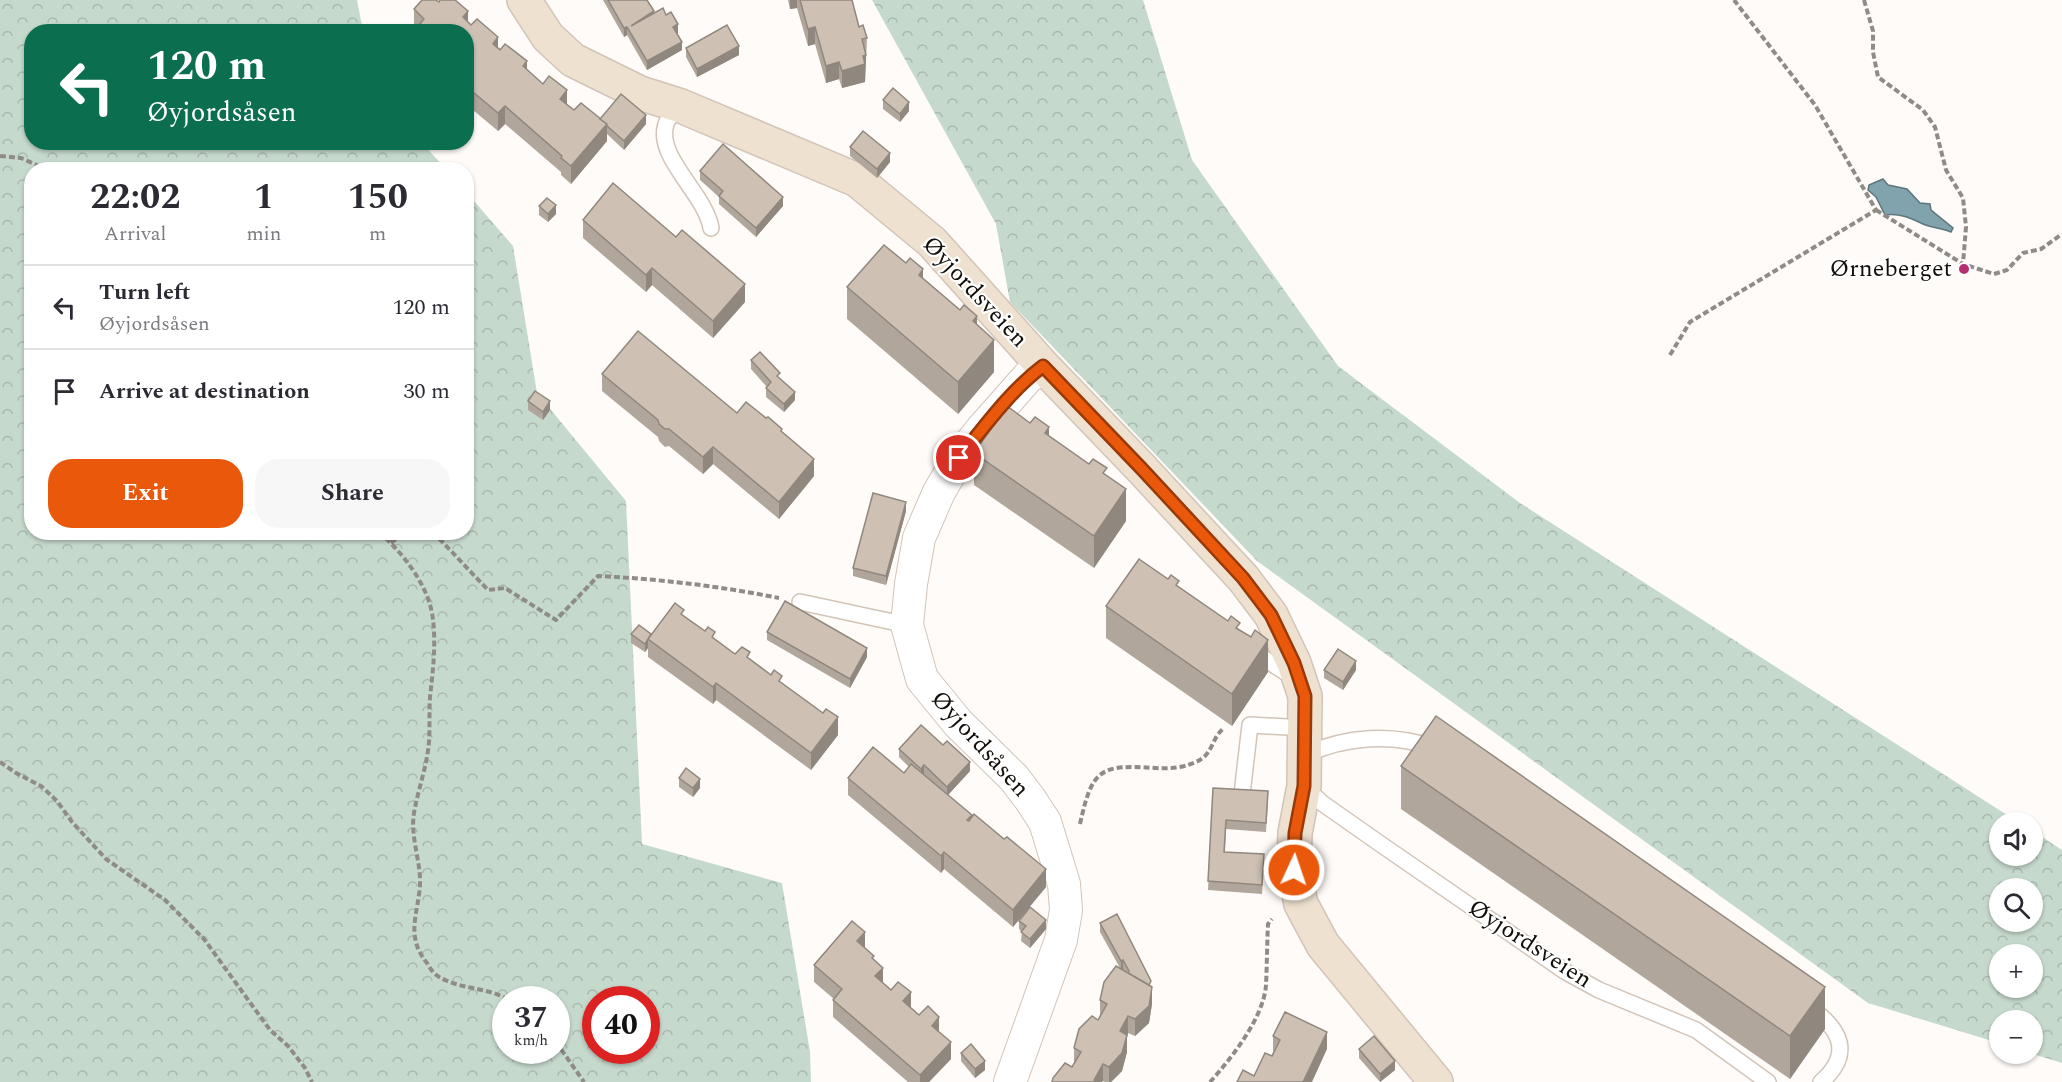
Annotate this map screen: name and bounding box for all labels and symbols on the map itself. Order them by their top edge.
street label: Øyjordsveien [914,228,1036,356]
place label: Ørneberget [1830,251,1952,287]
marker: Ørneberget [1957,262,1971,276]
pin [933,432,984,483]
street label: Øyjordsåsen [922,683,1038,805]
position arrow [1262,838,1326,902]
street label: Øyjordsveien [1461,890,1599,998]
speed limit sign: 40 [582,986,660,1064]

